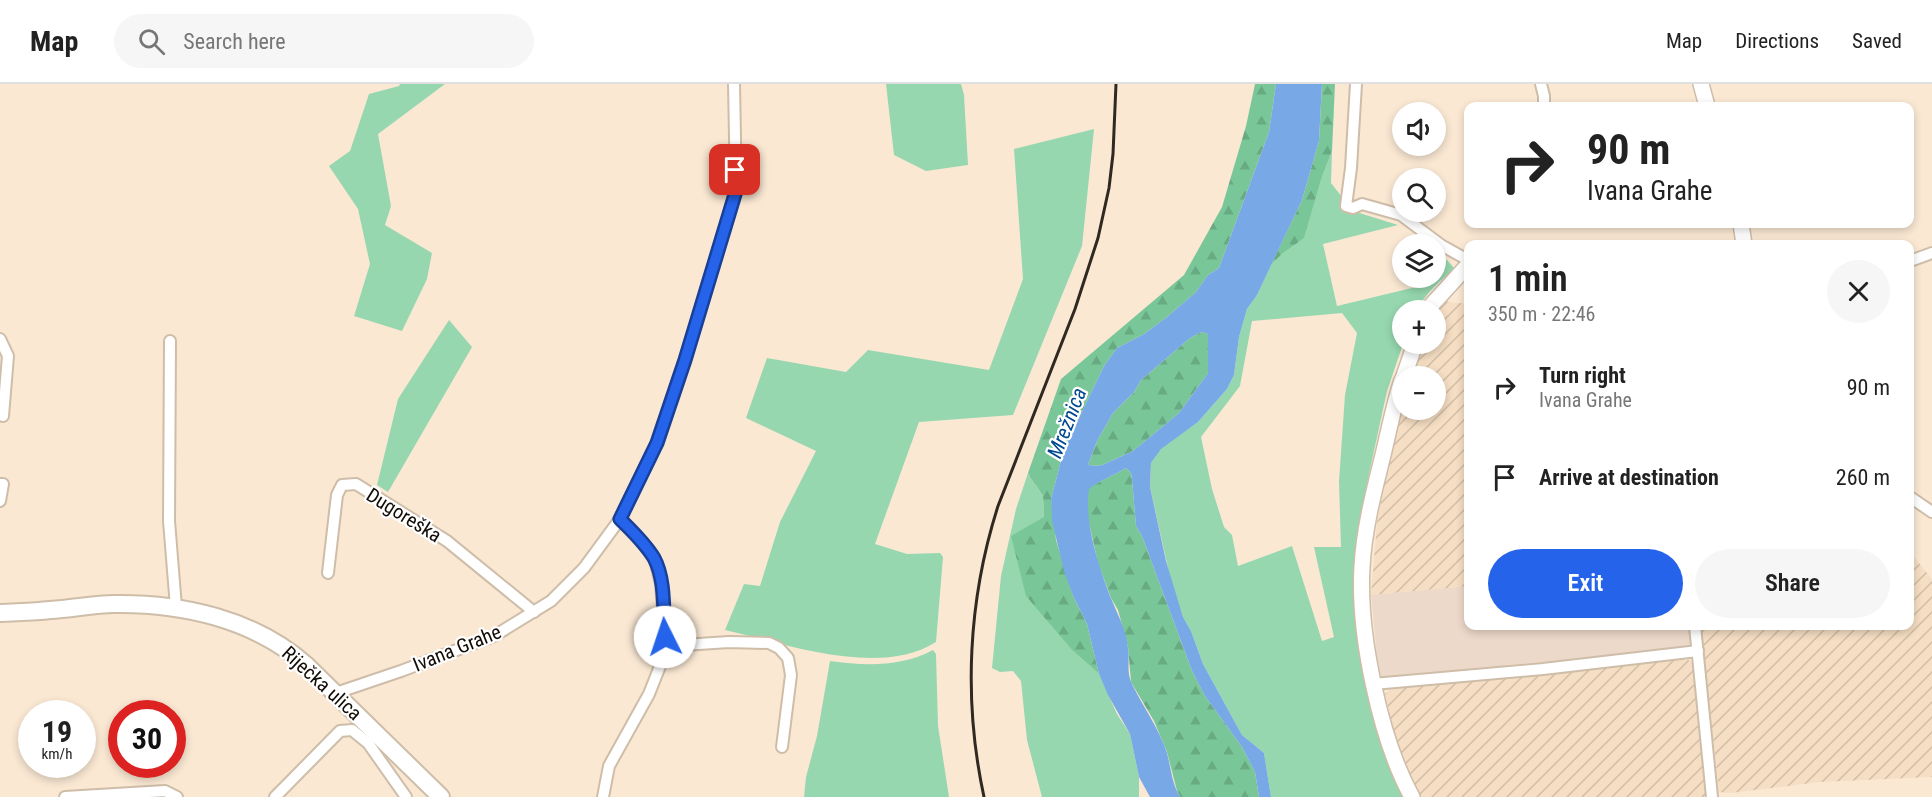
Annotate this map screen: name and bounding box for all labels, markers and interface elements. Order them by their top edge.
search box [114,14,534,68]
text: Map [30,25,78,58]
icon: search [135,25,168,58]
text: Search here [183,29,286,54]
text: Map [1666,29,1702,53]
text: Directions [1735,29,1819,53]
text: Saved [1852,29,1902,53]
map controls [1392,102,1446,420]
button: sound [1392,102,1446,156]
text: 90 m [1587,125,1670,174]
icon: right [1488,126,1566,204]
pin [709,144,760,195]
icon: arrive [718,153,751,186]
button: search [1392,168,1446,222]
text: Ivana Grahe [1587,175,1713,207]
button: layers [1392,234,1446,288]
text: 1 min [1488,258,1568,300]
button: close [1827,260,1890,323]
button: + [1392,300,1446,354]
text: 350 m · 22:46 [1488,302,1595,326]
text: Turn right [1539,363,1626,388]
button: − [1392,366,1446,420]
icon: right [1488,371,1521,404]
text: 90 m [1847,375,1890,400]
water label: Mrežnica [1043,384,1091,462]
text: Ivana Grahe [1539,388,1632,412]
icon: arrive [1488,461,1521,494]
text: Arrive at destination [1539,465,1719,490]
text: 260 m [1836,465,1890,490]
street label: Dugoreška [362,483,446,547]
button: Exit [1488,549,1683,618]
button: Share [1695,549,1890,618]
position arrow [633,605,697,669]
street label: Ivana Grahe [409,619,505,677]
street label: Riječka ulica [277,641,367,725]
speed limit sign: 30 [108,700,186,778]
text: 19 [42,714,72,749]
text: km/h [42,745,72,763]

